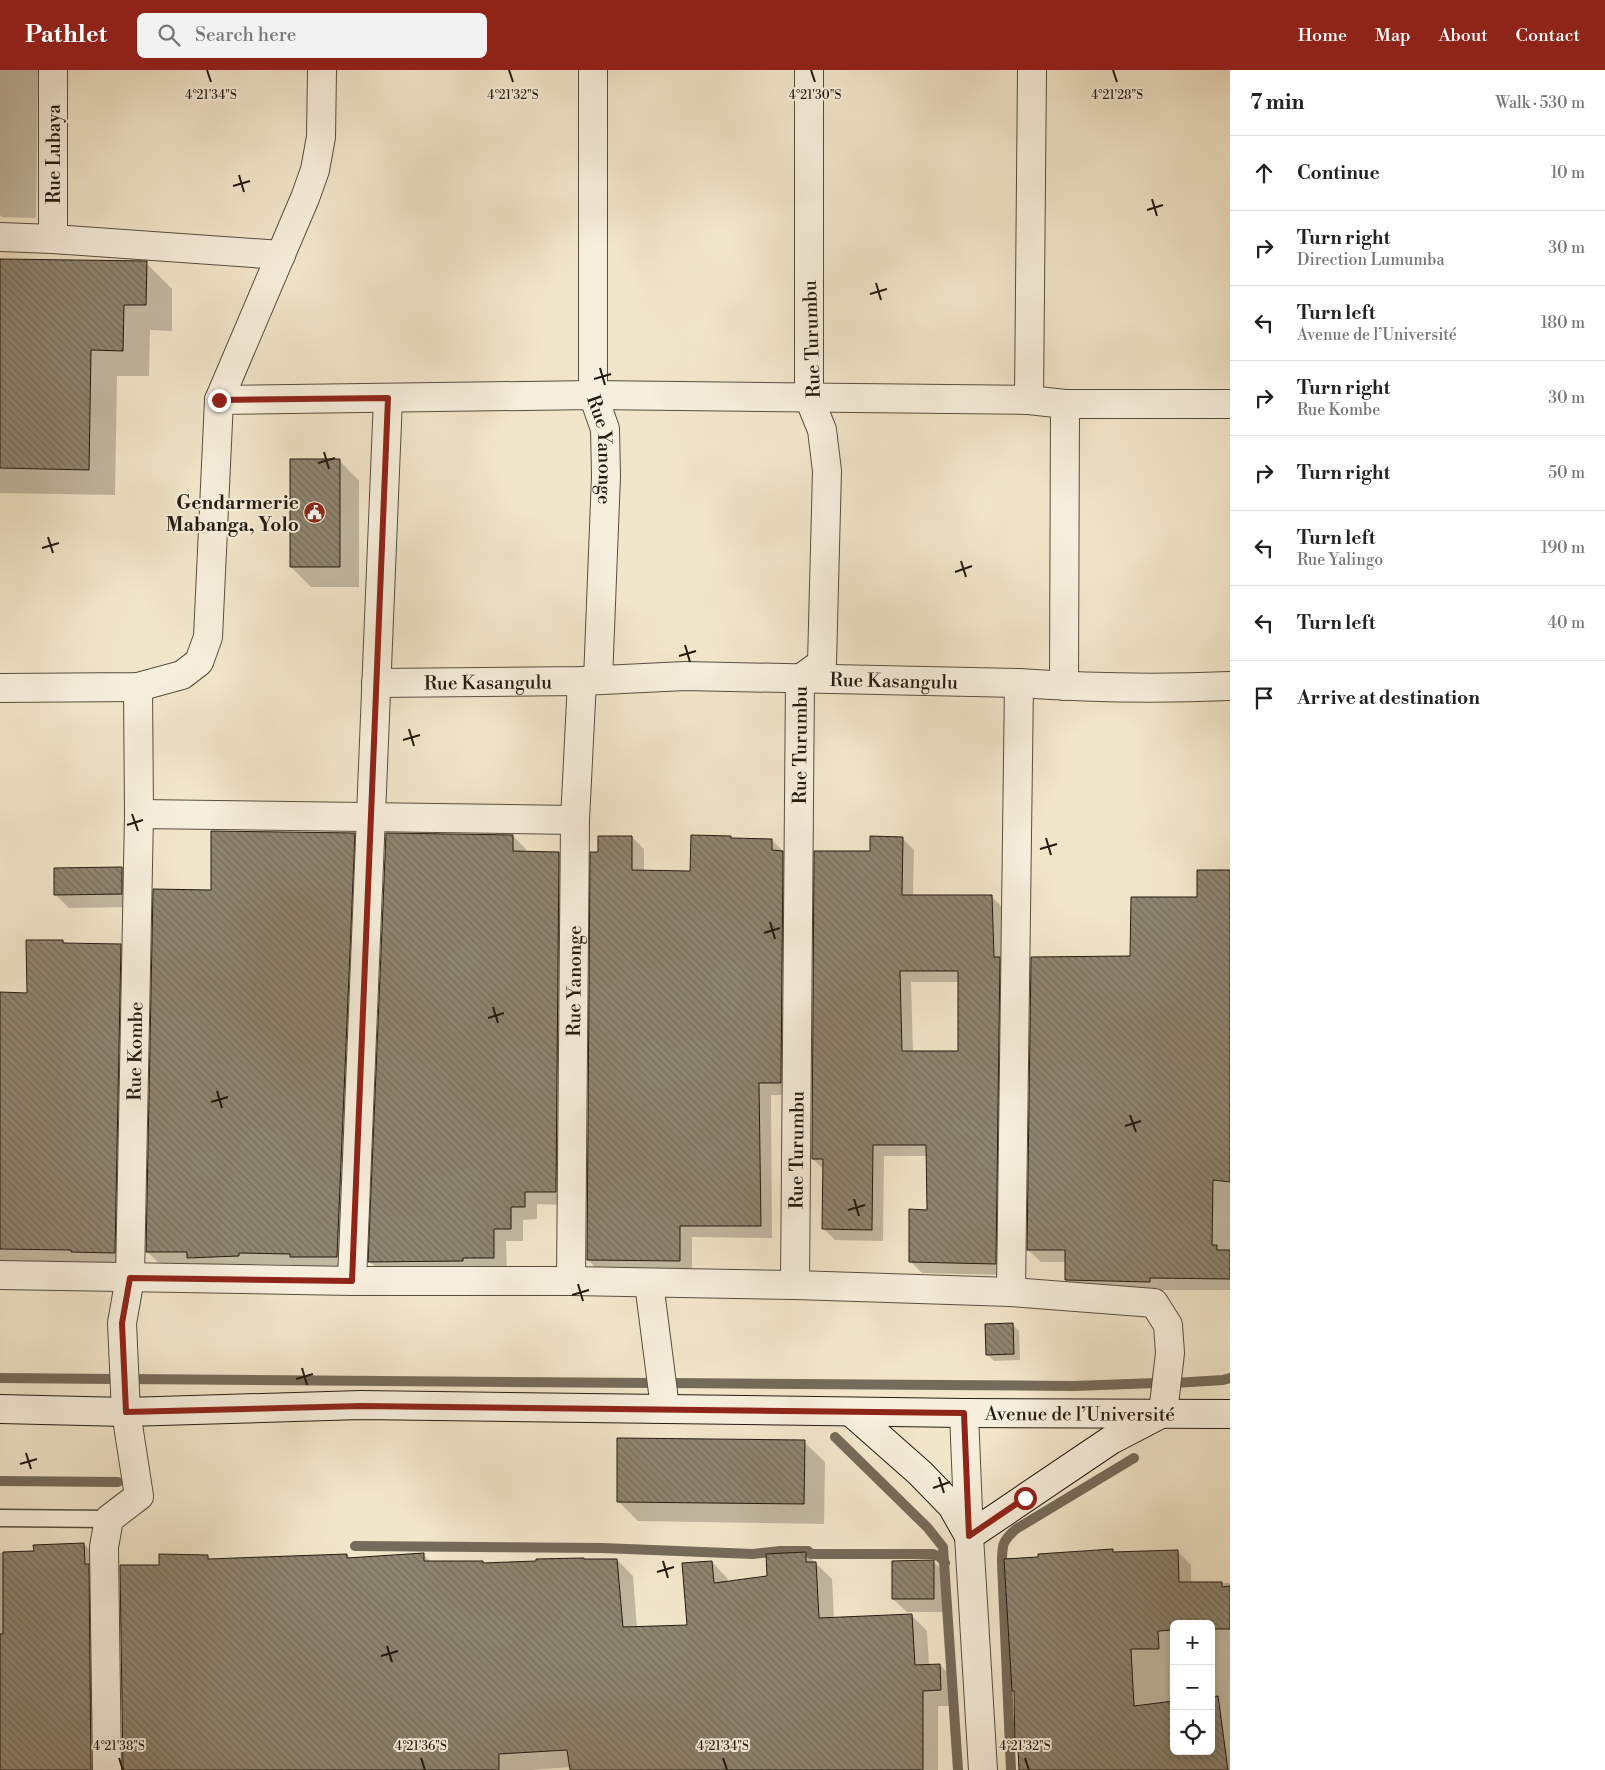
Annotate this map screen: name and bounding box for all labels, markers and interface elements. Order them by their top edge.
search box [137,13,487,58]
text: Pathlet [25,20,107,50]
icon: search [155,21,183,49]
text: Search here [195,23,296,47]
text: Home [1298,24,1347,47]
text: Map [1375,24,1411,47]
text: About [1439,24,1488,47]
text: Contact [1516,24,1580,47]
text: 4°21'34"S [185,88,237,103]
text: 4°21'32"S [487,88,539,103]
text: 4°21'30"S [789,88,841,103]
text: 4°21'28"S [1091,88,1143,103]
text: 7 min [1250,90,1304,116]
text: Walk · 530 m [1496,93,1585,113]
street label: Rue Lubaya [42,104,66,204]
icon: ahead [1250,159,1278,187]
text: Continue [1297,161,1380,185]
text: 10 m [1551,163,1585,183]
text: Turn right [1297,226,1390,250]
icon: right [1250,234,1278,262]
text: 30 m [1548,238,1585,258]
text: Direction Lumumba [1297,250,1445,270]
street label: Rue Turumbu [798,279,826,398]
text: Turn left [1297,301,1376,325]
icon: left [1250,309,1278,337]
text: 180 m [1541,313,1585,333]
text: Avenue de l’Université [1297,325,1457,345]
text: Turn right [1297,376,1390,400]
icon: right [1250,384,1278,412]
text: 30 m [1548,388,1585,408]
route end [208,389,231,412]
street label: Rue Yanonge [581,392,617,505]
text: Rue Kombe [1297,400,1380,420]
icon: right [1250,459,1278,487]
text: Turn right [1297,461,1390,485]
text: 50 m [1548,463,1585,483]
place label: Gendarmerie Mabanga, Yolo [166,491,299,537]
public building icon: Gendarmerie Mabanga, Yolo [303,501,327,525]
text: Turn left [1297,526,1376,550]
icon: left [1250,534,1278,562]
text: 190 m [1541,538,1585,558]
text: Rue Yalingo [1297,550,1383,570]
icon: left [1250,609,1278,637]
text: Turn left [1297,611,1376,635]
text: 40 m [1548,613,1585,633]
street label: Rue Kasangulu [829,668,958,695]
street label: Rue Kasangulu [424,670,552,696]
icon: arrive [1250,684,1278,712]
street label: Rue Turumbu [788,686,813,804]
text: Arrive at destination [1297,686,1480,710]
street label: Rue Yanonge [562,925,587,1037]
street label: Rue Kombe [122,1001,148,1101]
street label: Rue Turumbu [785,1091,810,1209]
street label: Avenue de l’Université [984,1402,1175,1427]
route start [1014,1487,1037,1510]
map controls [1170,1620,1215,1755]
button: + [1170,1620,1215,1665]
button: − [1170,1665,1215,1710]
button: locate [1170,1710,1215,1755]
text: 4°21'38"S [93,1739,145,1754]
text: 4°21'36"S [395,1739,447,1754]
text: 4°21'34"S [697,1739,749,1754]
text: 4°21'32"S [999,1739,1051,1754]

